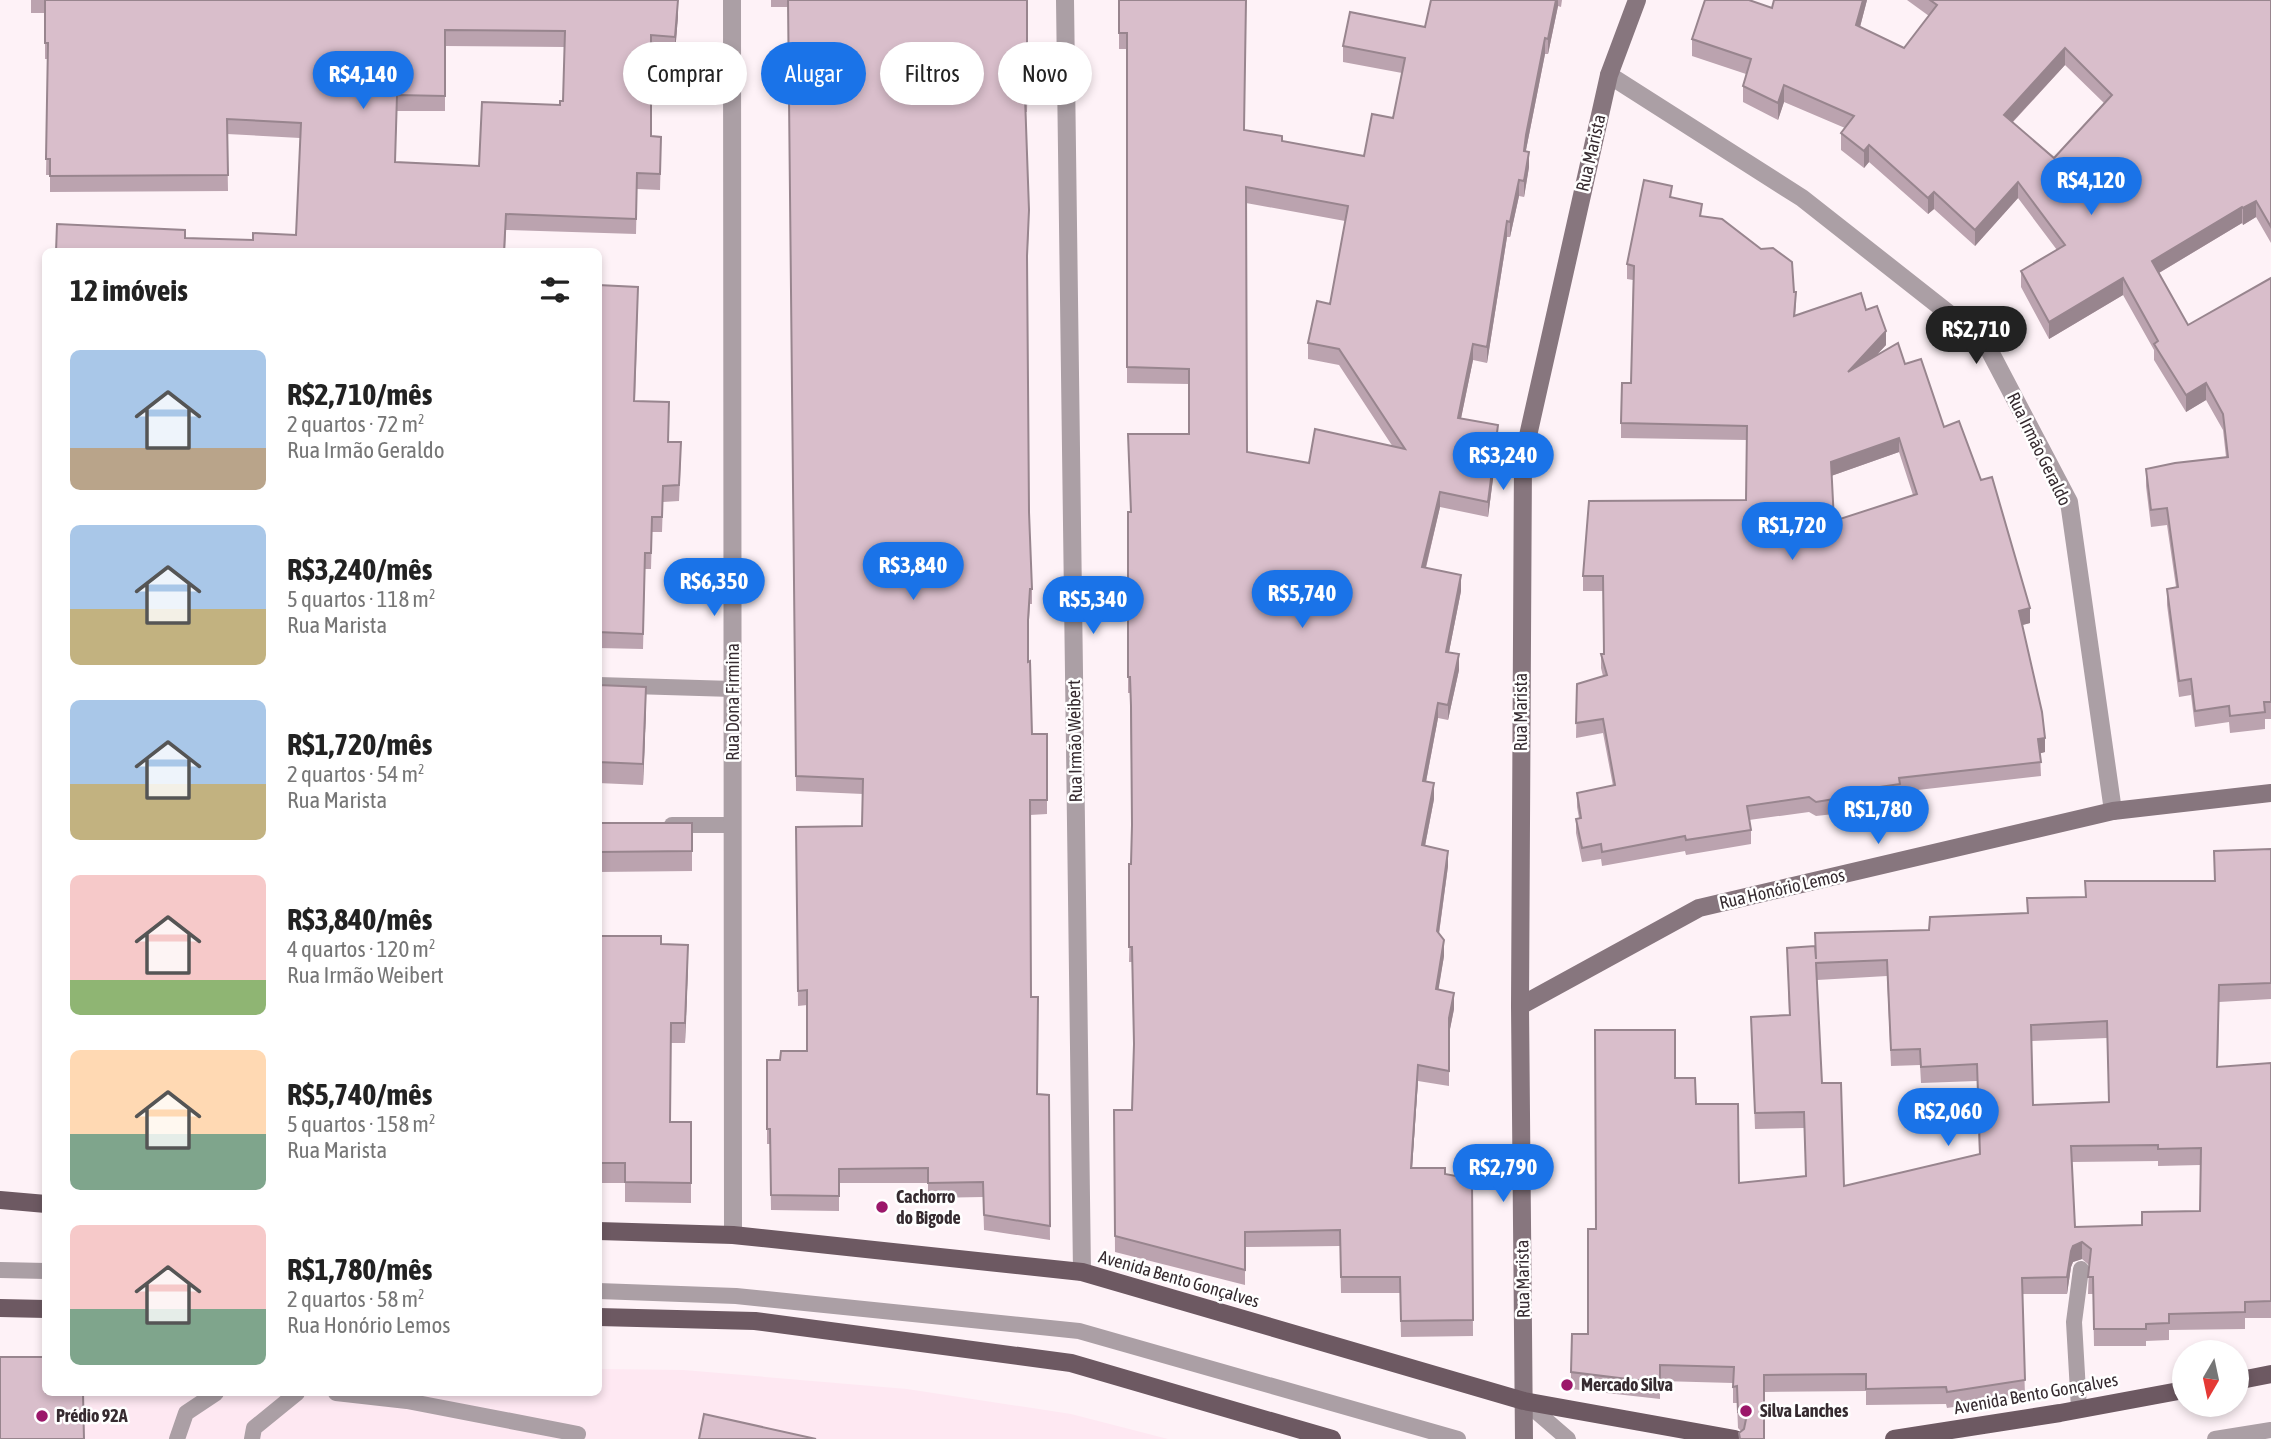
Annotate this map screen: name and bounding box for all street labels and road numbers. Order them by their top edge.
street label: Rua Marista [1571,112,1610,193]
street label: Rua Irmão Geraldo [2003,389,2076,509]
street label: Rua Dona Firmina [722,643,743,761]
street label: Rua Marista [1510,673,1531,751]
street label: Rua Irmão Weibert [1063,680,1086,802]
street label: Rua Honório Lemos [1717,864,1847,913]
street label: Rua Marista [1511,1240,1534,1318]
street label: Avenida Bento Gonçalves [1096,1246,1262,1311]
street label: Avenida Bento Gonçalves [1952,1369,2119,1418]

